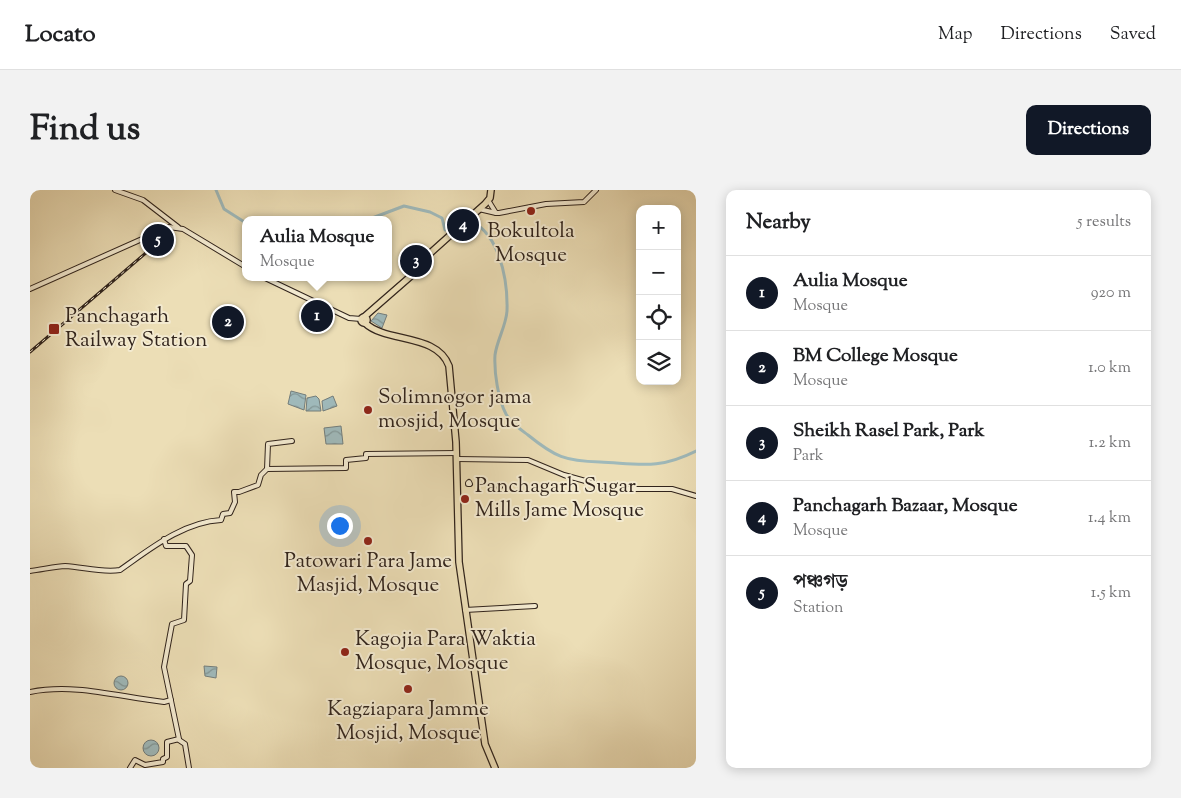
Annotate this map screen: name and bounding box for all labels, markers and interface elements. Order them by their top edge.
text: Locato [25,18,96,52]
text: Map [938,22,973,48]
text: Directions [1001,22,1082,48]
text: Saved [1110,22,1156,48]
text: Find us [30,105,140,156]
button: Directions [1026,105,1151,155]
marker: Bokultola Mosque [525,205,537,217]
map controls [636,205,681,385]
button: + [636,205,681,250]
pin: 4 [447,206,479,244]
text: Nearby [746,208,811,238]
text: 5 results [1077,211,1131,234]
popup [242,216,392,281]
place label: Bokultola Mosque [487,217,575,271]
pin: 5 [142,221,174,259]
text: Aulia Mosque [260,224,374,251]
pin: 3 [400,242,432,280]
button: − [636,250,681,295]
text: Mosque [260,251,315,274]
text: Aulia Mosque [793,268,908,295]
text: 1 [759,282,765,305]
text: 920 m [1091,282,1131,305]
button: locate [636,295,681,340]
text: Mosque [793,295,848,318]
pin: 1 [301,297,333,335]
place label: Panchagarh Railway Station [65,302,208,356]
pin: 2 [212,303,244,341]
marker: Panchagarh Railway Station [47,322,61,336]
button: layers [636,340,681,385]
text: BM College Mosque [793,343,958,370]
text: 2 [758,357,766,380]
text: 1.0 km [1088,357,1131,380]
text: Mosque [793,370,848,393]
place label: Solimnogor jama mosjid, Mosque [378,383,532,437]
marker: Solimnogor jama mosjid, Mosque [362,404,374,416]
text: Sheikh Rasel Park, Park [793,418,985,445]
text: 3 [759,432,765,455]
text: 1.2 km [1089,432,1131,455]
text: Park [793,445,824,468]
place label: Panchagarh Sugar Mills Jame Mosque [475,472,644,526]
marker: Panchagarh Sugar Mills Jame Mosque [459,493,471,505]
text: Panchagarh Bazaar, Mosque [793,493,1018,520]
text: 4 [758,507,766,530]
text: 1.4 km [1088,507,1131,530]
your location [327,513,353,539]
text: Mosque [793,520,848,543]
marker: Patowari Para Jame Masjid, Mosque [362,535,374,547]
place label: Patowari Para Jame Masjid, Mosque [284,547,452,601]
text: পঞ্চগড় [793,569,848,596]
text: 5 [759,582,765,605]
text: 1.5 km [1091,582,1131,605]
text: Station [793,597,843,620]
place label: Kagojia Para Waktia Mosque, Mosque [355,625,536,679]
marker: Kagojia Para Waktia Mosque, Mosque [339,646,351,658]
marker: Kagziapara Jamme Mosjid, Mosque [402,683,414,695]
place label: Kagziapara Jamme Mosjid, Mosque [327,695,489,749]

